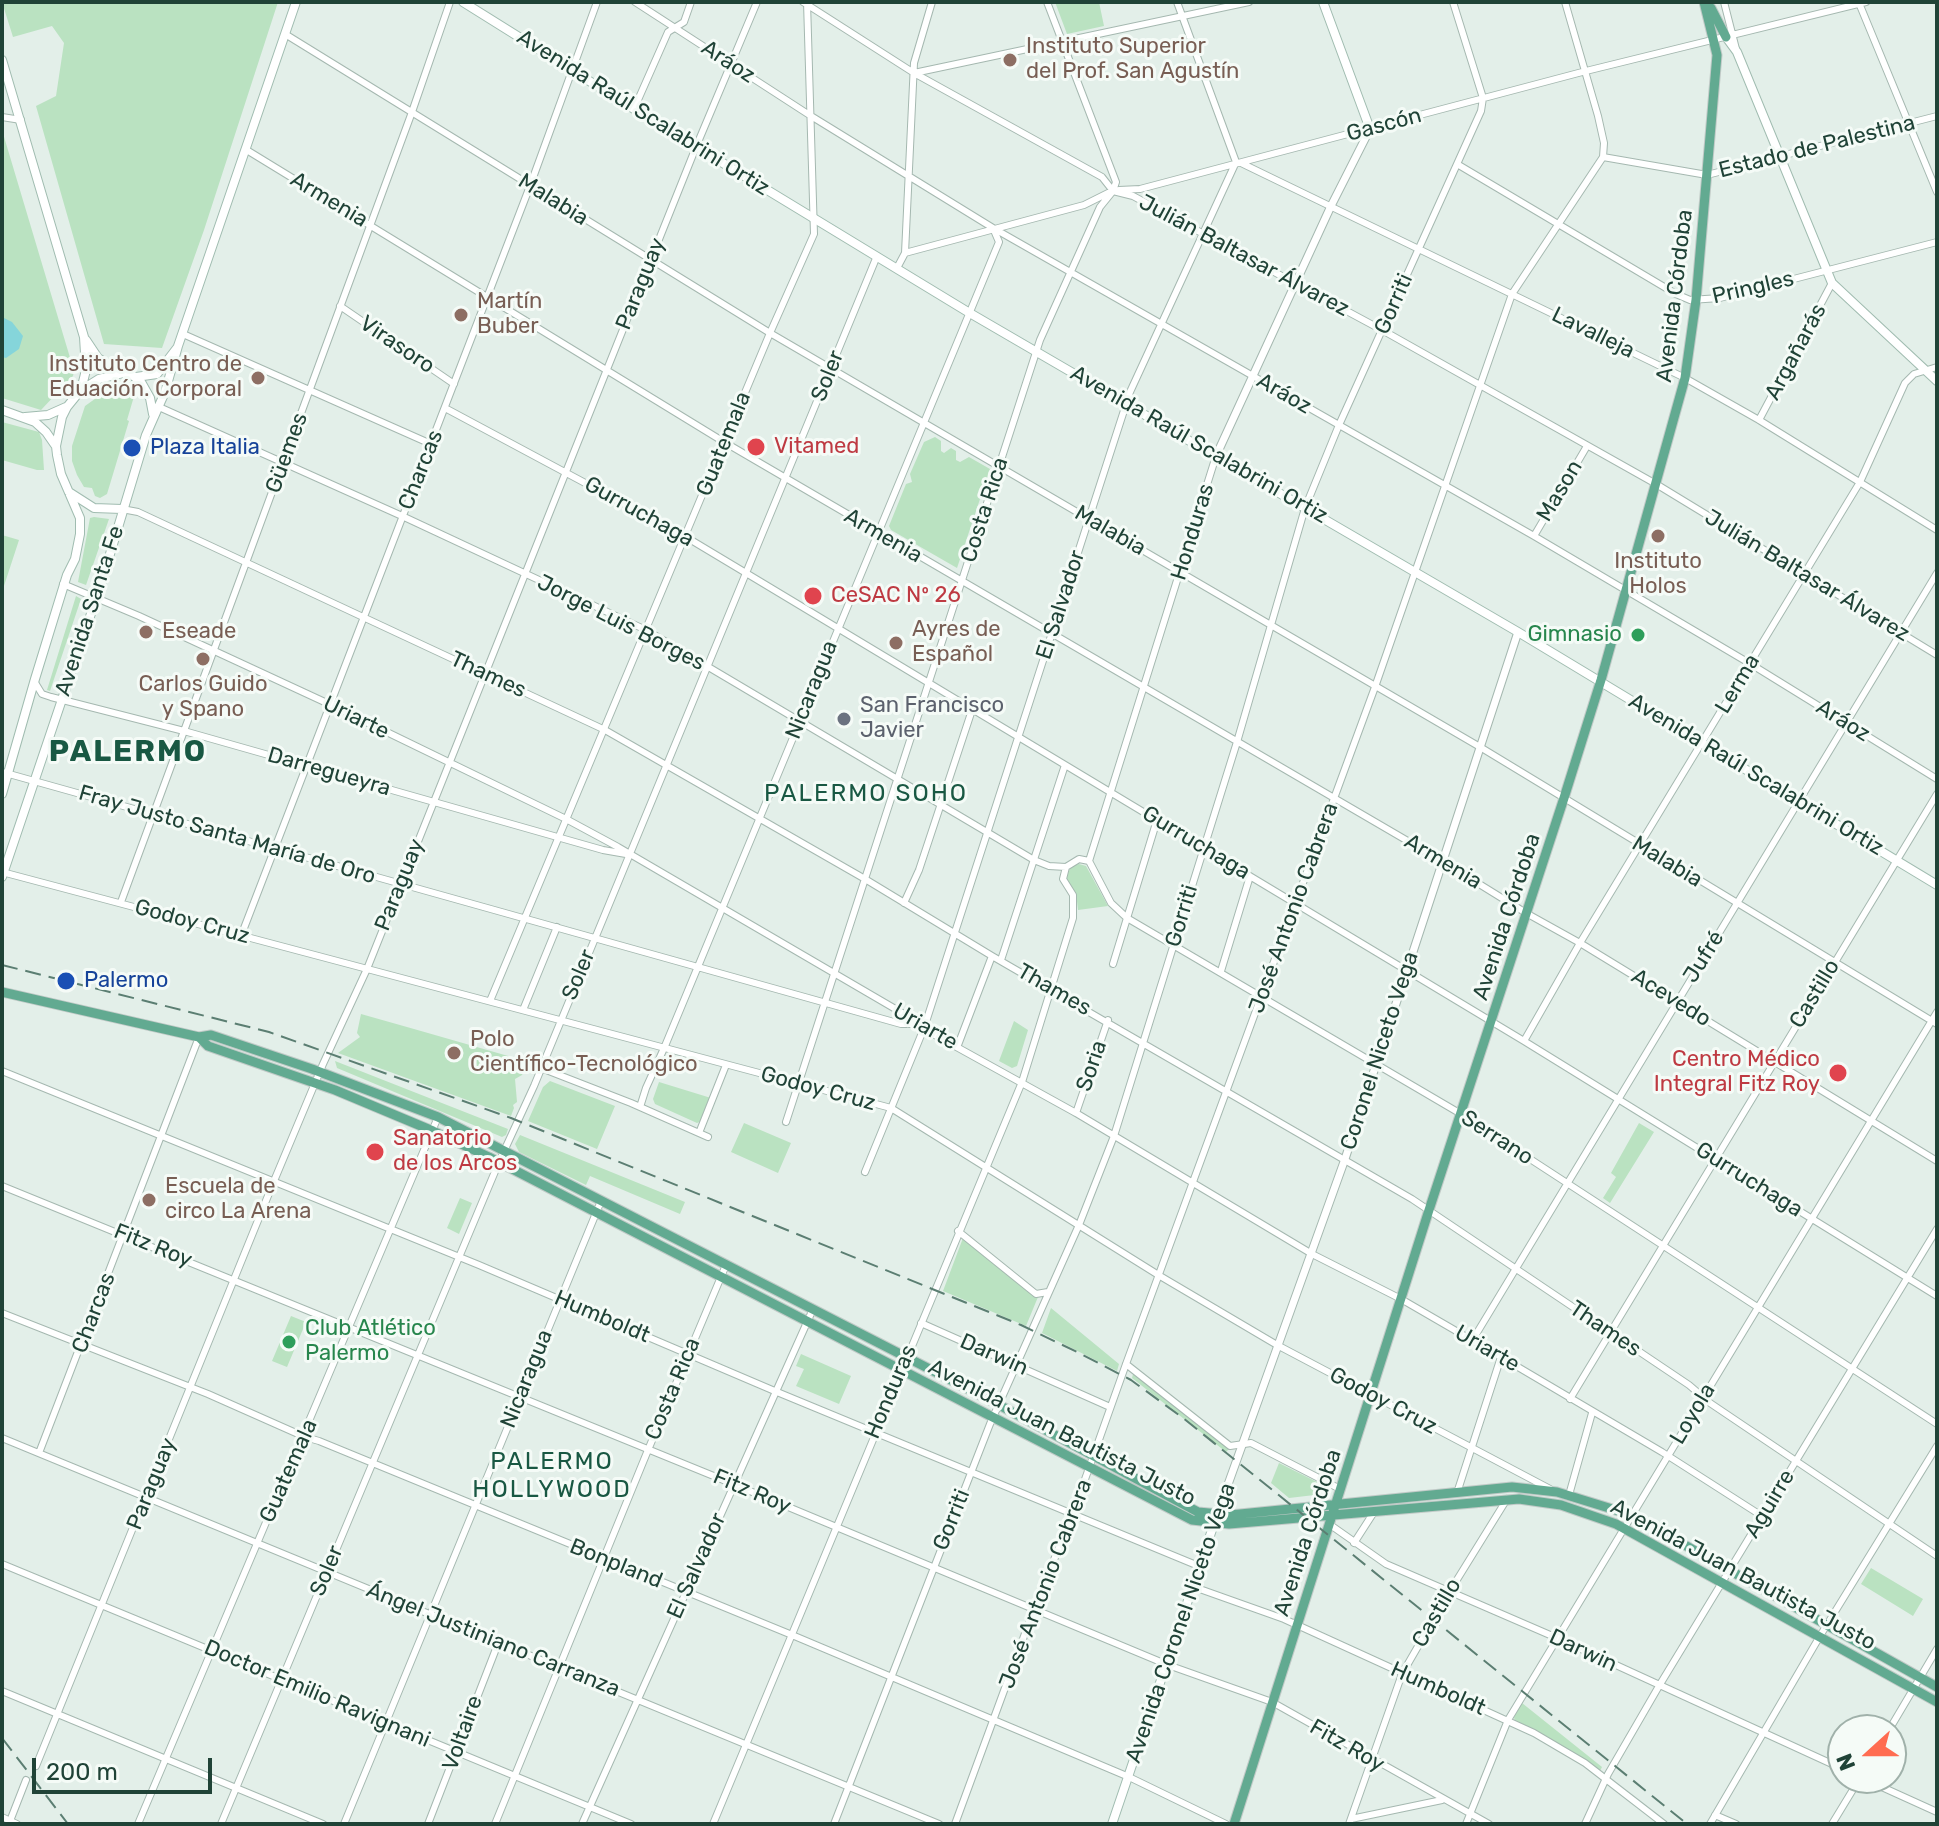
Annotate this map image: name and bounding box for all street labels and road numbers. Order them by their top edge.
street label: Avenida Raúl Scalabrini Ortiz [512,24,774,202]
street label: Aráoz [696,35,760,89]
street label: Gascón [1344,102,1424,148]
street label: Estado de Palestina [1716,110,1918,184]
street label: Armenia [285,167,373,233]
street label: Malabia [513,168,593,232]
street label: Julián Baltasar Álvarez [1134,189,1354,323]
street label: Avenida Córdoba [1651,208,1699,384]
street label: Paraguay [611,234,671,334]
street label: Pringles [1710,266,1796,310]
street label: Gorriti [1369,270,1419,338]
street label: Argañarás [1760,299,1832,405]
street label: Lavalleja [1547,302,1639,364]
street label: Virasoro [355,310,439,380]
street label: Soler [806,347,850,405]
street label: Avenida Raúl Scalabrini Ortiz [1066,360,1332,530]
street label: Aráoz [1252,368,1316,420]
street label: Guatemala [691,388,757,500]
street label: Güemes [260,409,314,497]
street label: Charcas [393,426,449,514]
street label: Costa Rica [956,454,1014,566]
street label: Mason [1531,456,1589,526]
street label: Gurruchaga [580,471,698,553]
street label: Honduras [1166,481,1220,583]
street label: Malabia [1070,500,1150,562]
street label: Armenia [839,503,927,569]
street label: Julián Baltasar Álvarez [1700,504,1914,648]
street label: Avenida Santa Fe [50,523,130,699]
street label: El Salvador [1031,547,1091,663]
street label: Jorge Luis Borges [533,569,709,677]
street label: Nicaragua [780,637,844,743]
street label: Thames [446,646,530,704]
street label: Lerma [1710,650,1766,718]
street label: Avenida Raúl Scalabrini Ortiz [1624,688,1888,862]
street label: Uriarte [319,691,393,745]
street label: Aráoz [1811,694,1875,748]
street label: Darregueyra [264,742,394,802]
street label: Fray Justo Santa María de Oro [76,780,378,890]
street label: José Antonio Cabrera [1244,799,1344,1017]
street label: Gurruchaga [1137,800,1255,886]
street label: Armenia [1399,829,1487,895]
street label: Avenida Córdoba [1468,830,1546,1004]
street label: Malabia [1627,831,1707,893]
street label: Paraguay [370,835,430,935]
street label: Gorriti [1160,882,1204,950]
street label: Godoy Cruz [132,894,252,950]
street label: Jufré [1678,926,1730,988]
street label: Soler [557,946,601,1004]
street label: Coronel Niceto Vega [1335,949,1425,1153]
street label: Castillo [1784,955,1846,1033]
street label: Thames [1012,958,1096,1022]
street label: Acevedo [1626,963,1716,1033]
street label: Uriarte [888,998,962,1056]
street label: Soria [1071,1037,1113,1095]
street label: Godoy Cruz [758,1061,878,1117]
street label: Serrano [1456,1105,1538,1171]
street label: Gurruchaga [1691,1137,1807,1223]
street label: Fitz Roy [110,1218,196,1274]
street label: Charcas [67,1269,121,1357]
street label: Humboldt [550,1285,654,1349]
street label: Thames [1564,1295,1646,1363]
street label: Uriarte [1450,1320,1524,1378]
street label: Nicaragua [495,1326,559,1432]
street label: Darwin [956,1328,1032,1382]
street label: Costa Rica [640,1334,706,1444]
street label: Honduras [859,1341,923,1443]
street label: Avenida Juan Bautista Justo [924,1354,1200,1512]
street label: Godoy Cruz [1325,1362,1441,1440]
street label: Loyola [1665,1379,1721,1449]
street label: Guatemala [254,1415,324,1527]
street label: Paraguay [122,1434,182,1534]
street label: Avenida Córdoba [1269,1446,1347,1620]
street label: Fitz Roy [709,1464,795,1520]
street label: Aguirre [1739,1465,1801,1543]
street label: José Antonio Cabrera [994,1476,1098,1692]
street label: Avenida Coronel Niceto Vega [1121,1480,1241,1766]
street label: Gorriti [928,1486,976,1554]
street label: Avenida Juan Bautista Justo [1606,1494,1880,1656]
street label: El Salvador [662,1509,732,1623]
street label: Bonpland [566,1533,666,1595]
street label: Soler [305,1542,349,1600]
street label: Castillo [1407,1574,1467,1652]
street label: Ángel Justiniano Carranza [363,1577,623,1703]
street label: Darwin [1545,1624,1621,1678]
street label: Doctor Emilio Ravignani [200,1634,434,1754]
street label: Humboldt [1386,1656,1490,1722]
street label: Voltaire [437,1692,489,1774]
street label: Fitz Roy [1305,1714,1389,1778]

